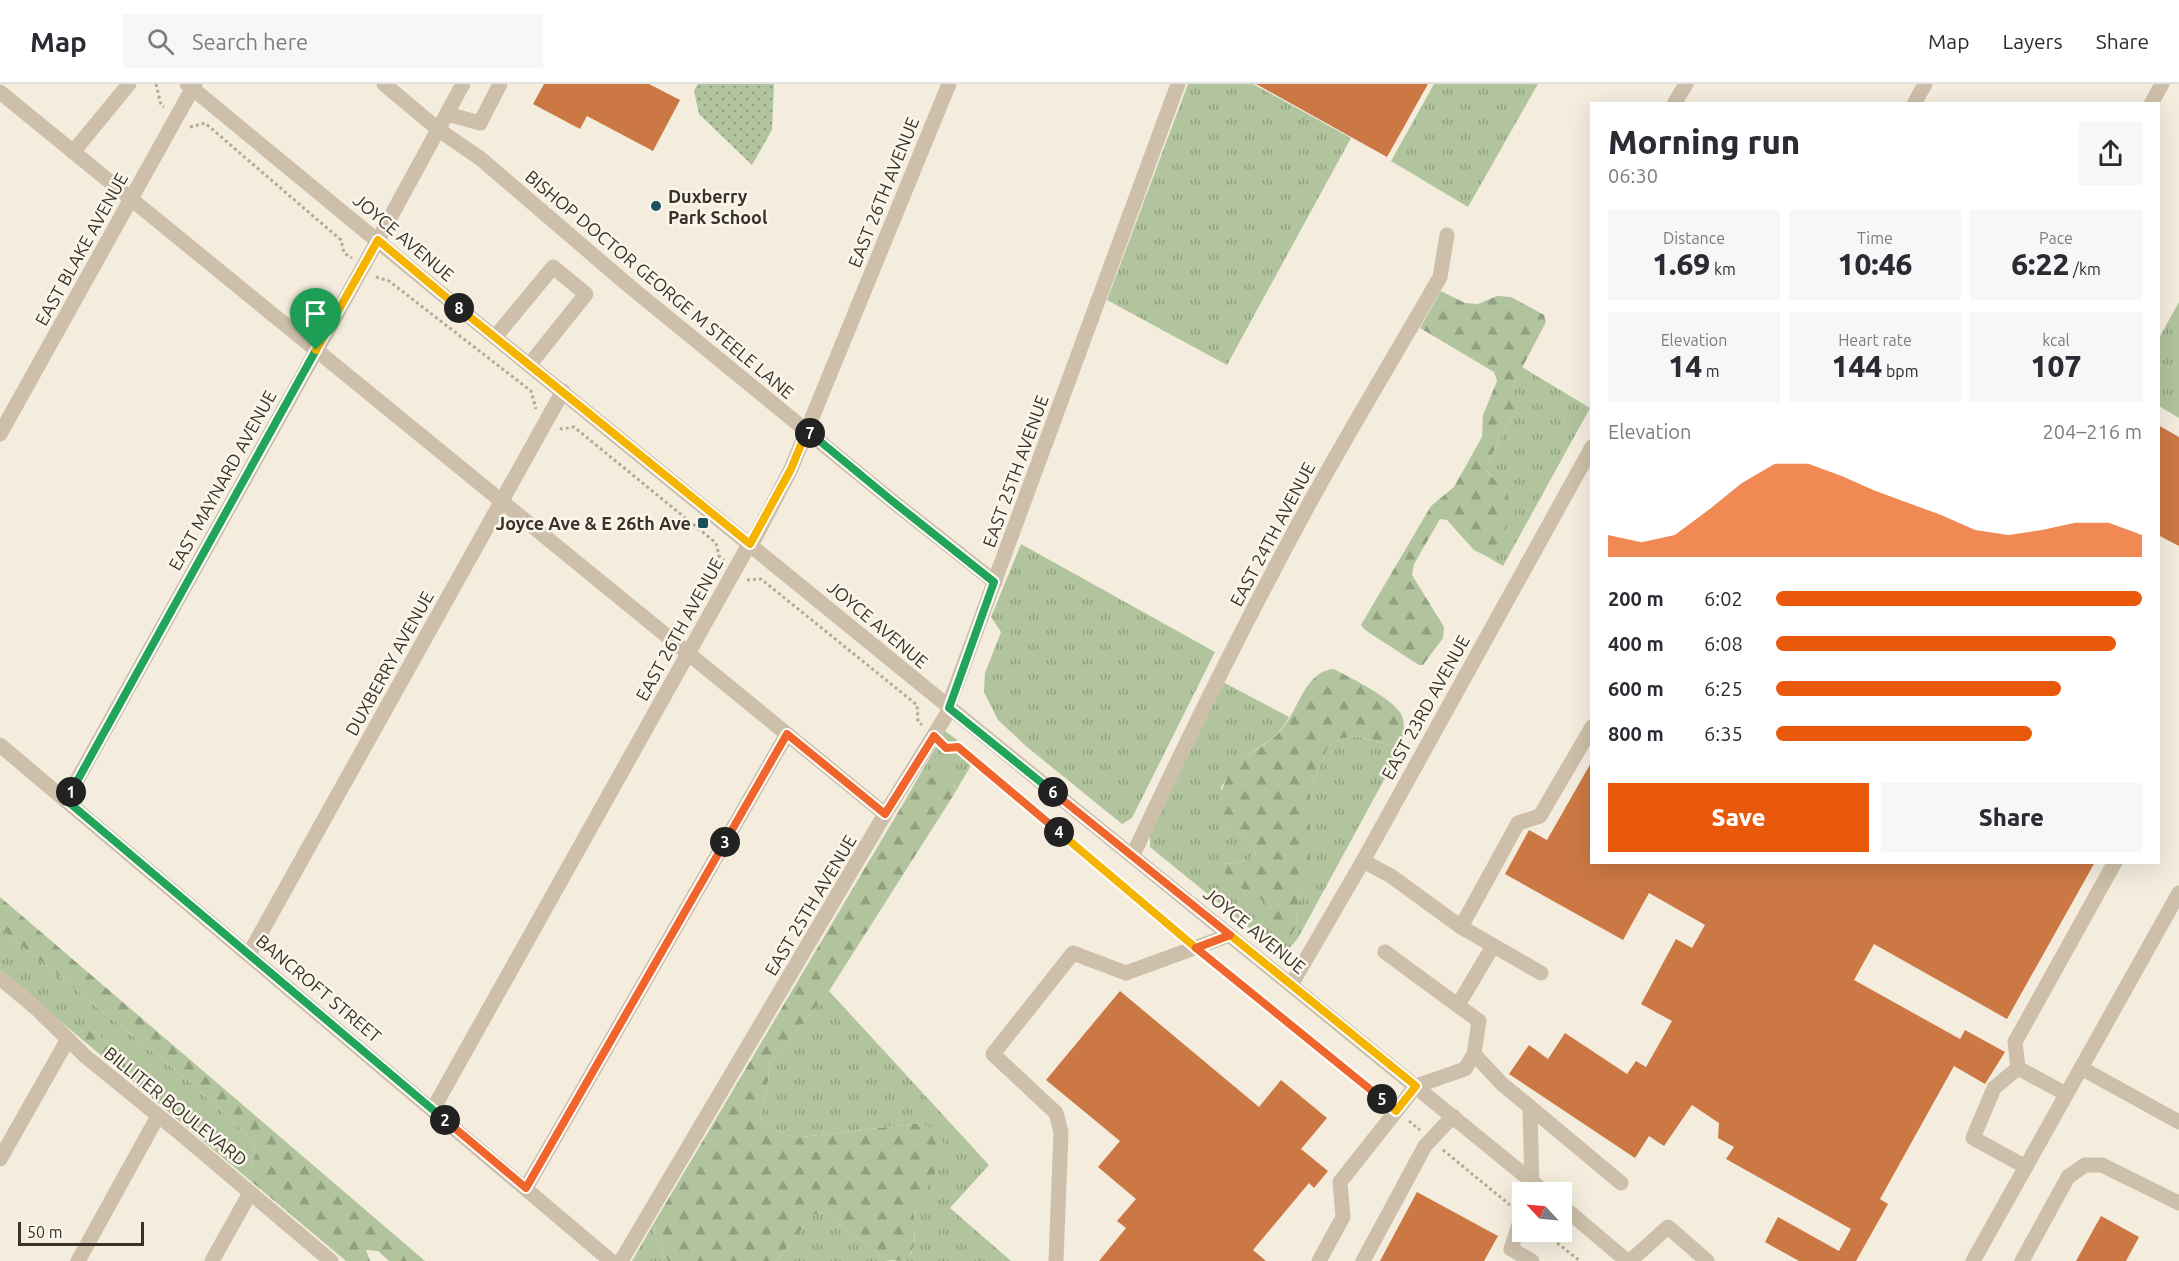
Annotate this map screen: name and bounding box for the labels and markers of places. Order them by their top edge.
place label: Duxberry Park School [668,186,768,227]
marker: Duxberry Park School [649,199,663,213]
pin [290,288,341,350]
pin: 8 [444,293,474,323]
pin: 7 [795,418,825,448]
place label: Joyce Ave & E 26th Ave [496,513,691,533]
marker: Joyce Ave & E 26th Ave [696,516,710,530]
pin: 1 [56,777,86,807]
pin: 6 [1038,777,1068,807]
pin: 4 [1044,817,1074,847]
pin: 3 [710,827,740,857]
pin: 5 [1367,1084,1397,1114]
pin: 2 [430,1105,460,1135]

